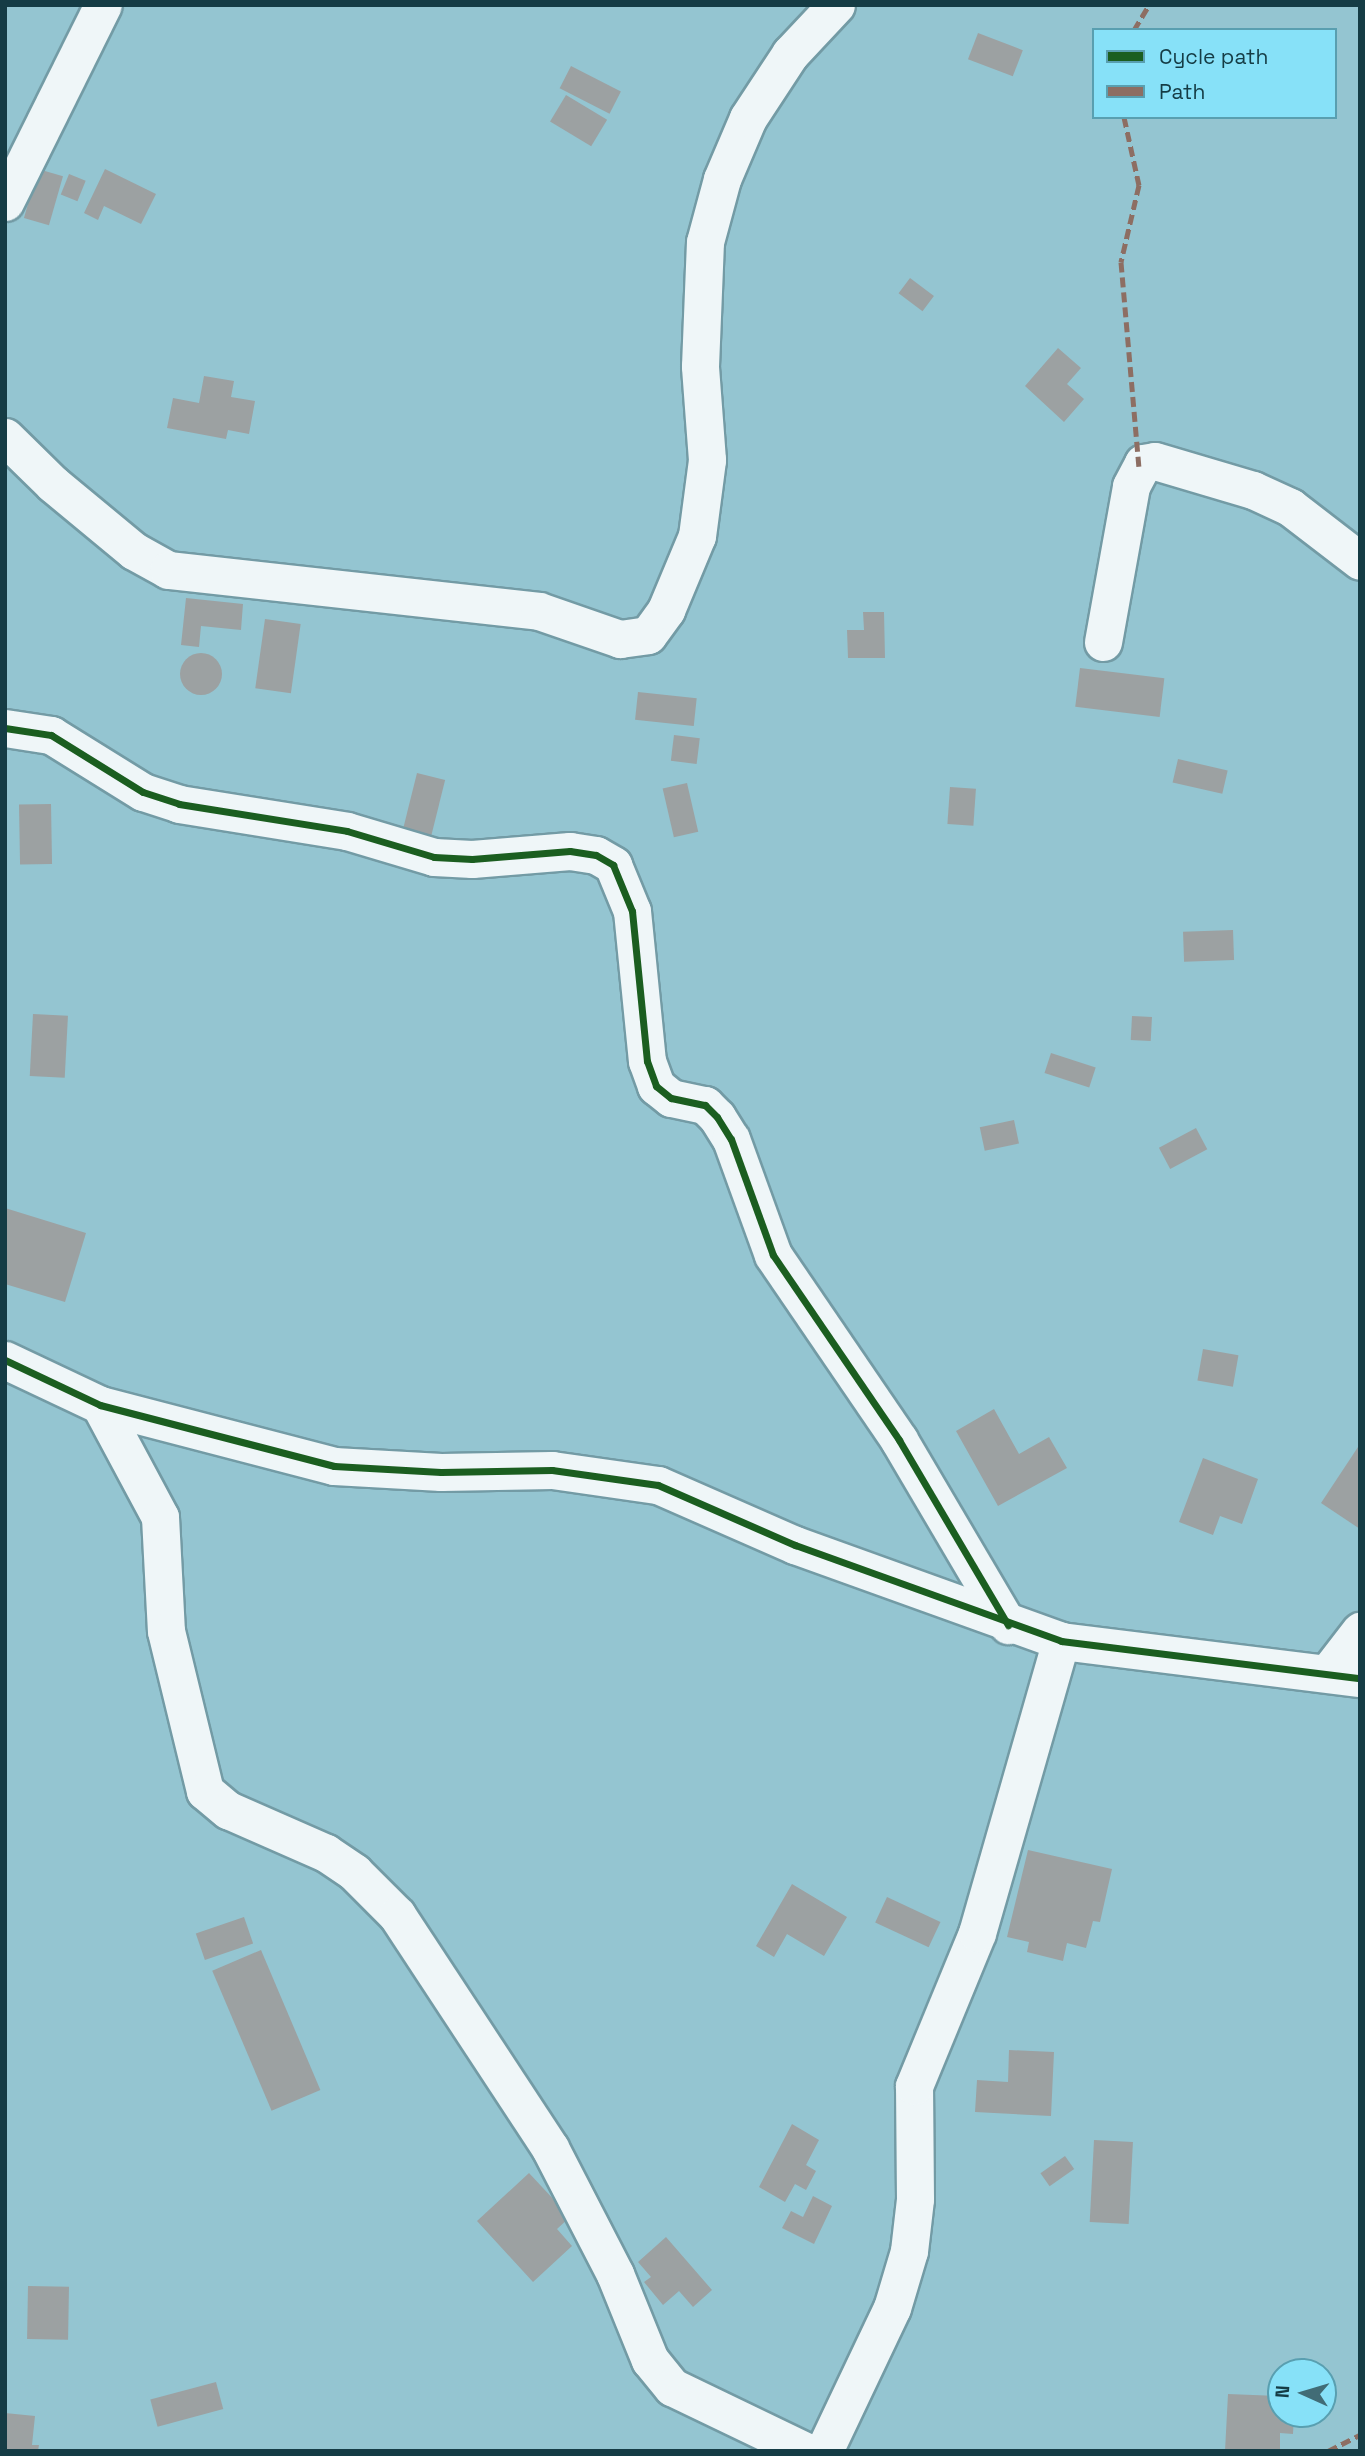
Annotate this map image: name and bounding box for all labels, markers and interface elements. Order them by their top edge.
legend [1092,28,1337,119]
text: Cycle path [1159,43,1268,70]
text: Path [1159,78,1205,105]
north arrow [1267,2358,1337,2428]
text: N [1270,2384,1295,2399]

